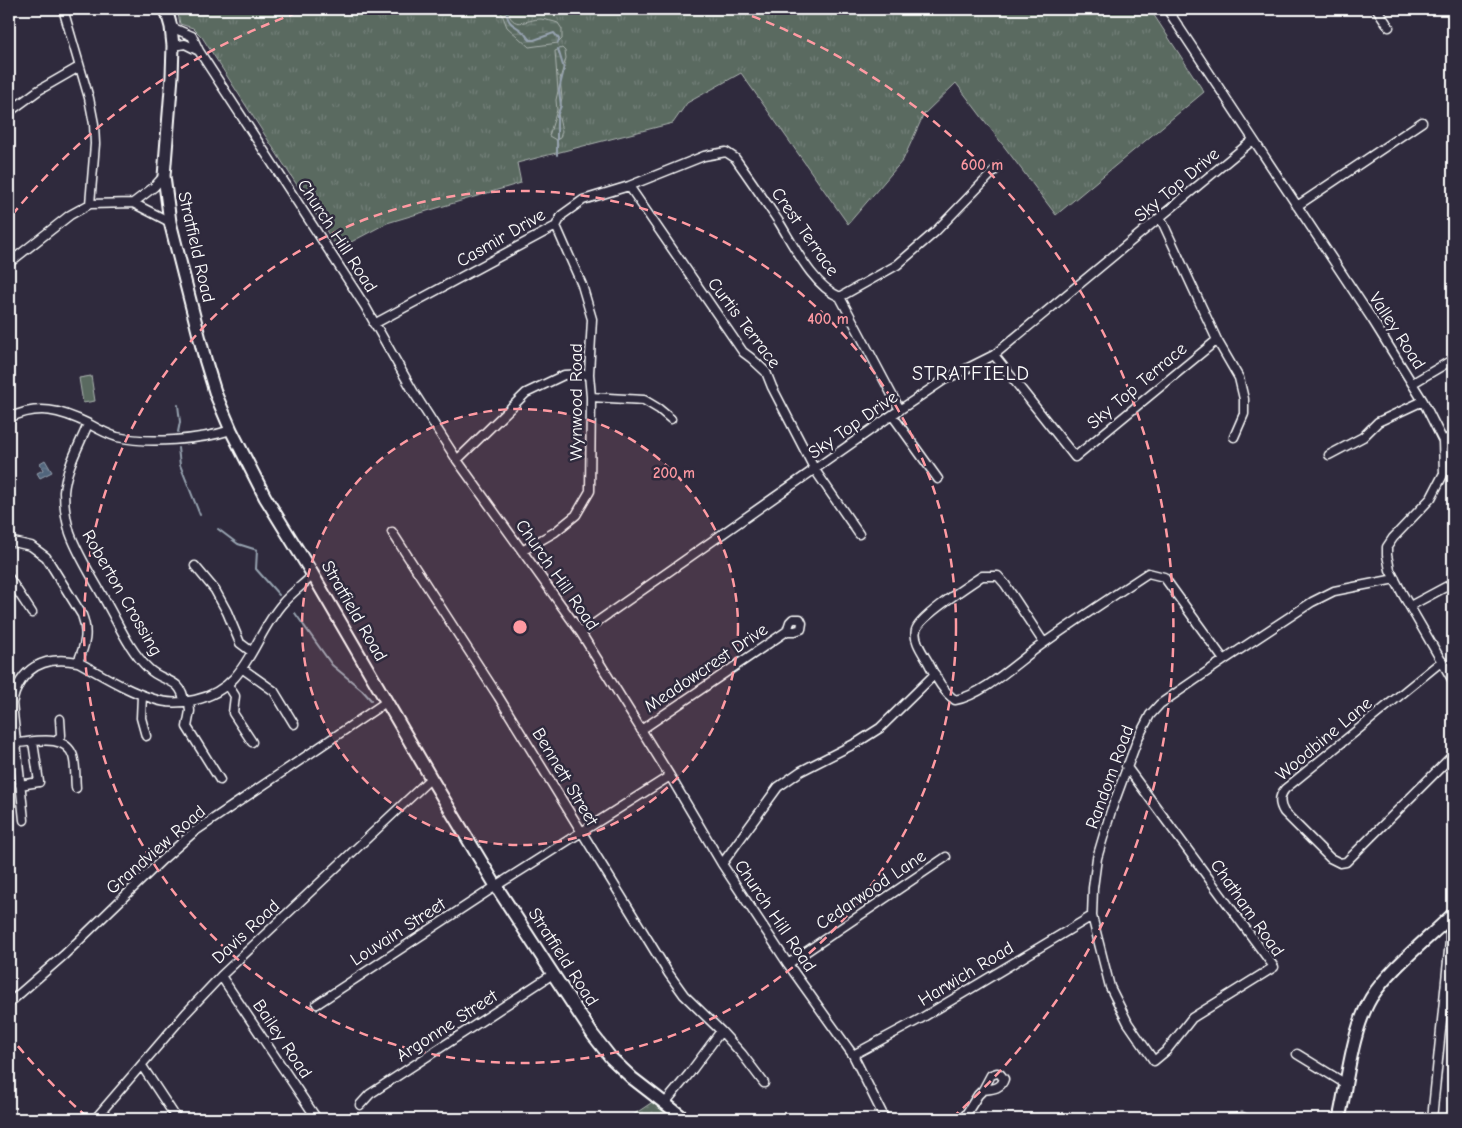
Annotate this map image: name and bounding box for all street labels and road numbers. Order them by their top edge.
street label: Sky Top Drive [1130,143,1224,227]
street label: Church Hill Road [293,175,381,297]
street label: Crest Terrace [767,184,843,280]
street label: Stratfield Road [173,190,219,304]
street label: Casmir Drive [453,204,549,272]
street label: Curtis Terrace [703,274,785,372]
street label: Valley Road [1364,288,1430,374]
street label: Sky Top Terrace [1083,338,1191,434]
street label: Wynwood Road [566,343,587,461]
street label: Sky Top Drive [804,386,902,464]
street label: Church Hill Road [511,515,603,635]
street label: Roberton Crossing [77,526,167,660]
street label: Stratfield Road [317,557,391,665]
street label: Meadowcrest Drive [640,619,772,717]
street label: Woodbine Lane [1272,693,1376,785]
street label: Random Road [1082,722,1138,832]
street label: Bennett Street [528,724,603,830]
street label: Grandview Road [102,801,210,899]
street label: Cedarwood Lane [812,845,930,935]
street label: Chatham Road [1206,855,1288,961]
street label: Church Hill Road [730,856,820,976]
street label: Louvain Street [347,893,450,970]
street label: Davis Road [208,895,284,969]
street label: Stratfield Road [523,904,603,1010]
street label: Harwich Road [915,937,1017,1011]
street label: Argonne Street [393,985,502,1066]
street label: Bailey Road [248,996,316,1082]

